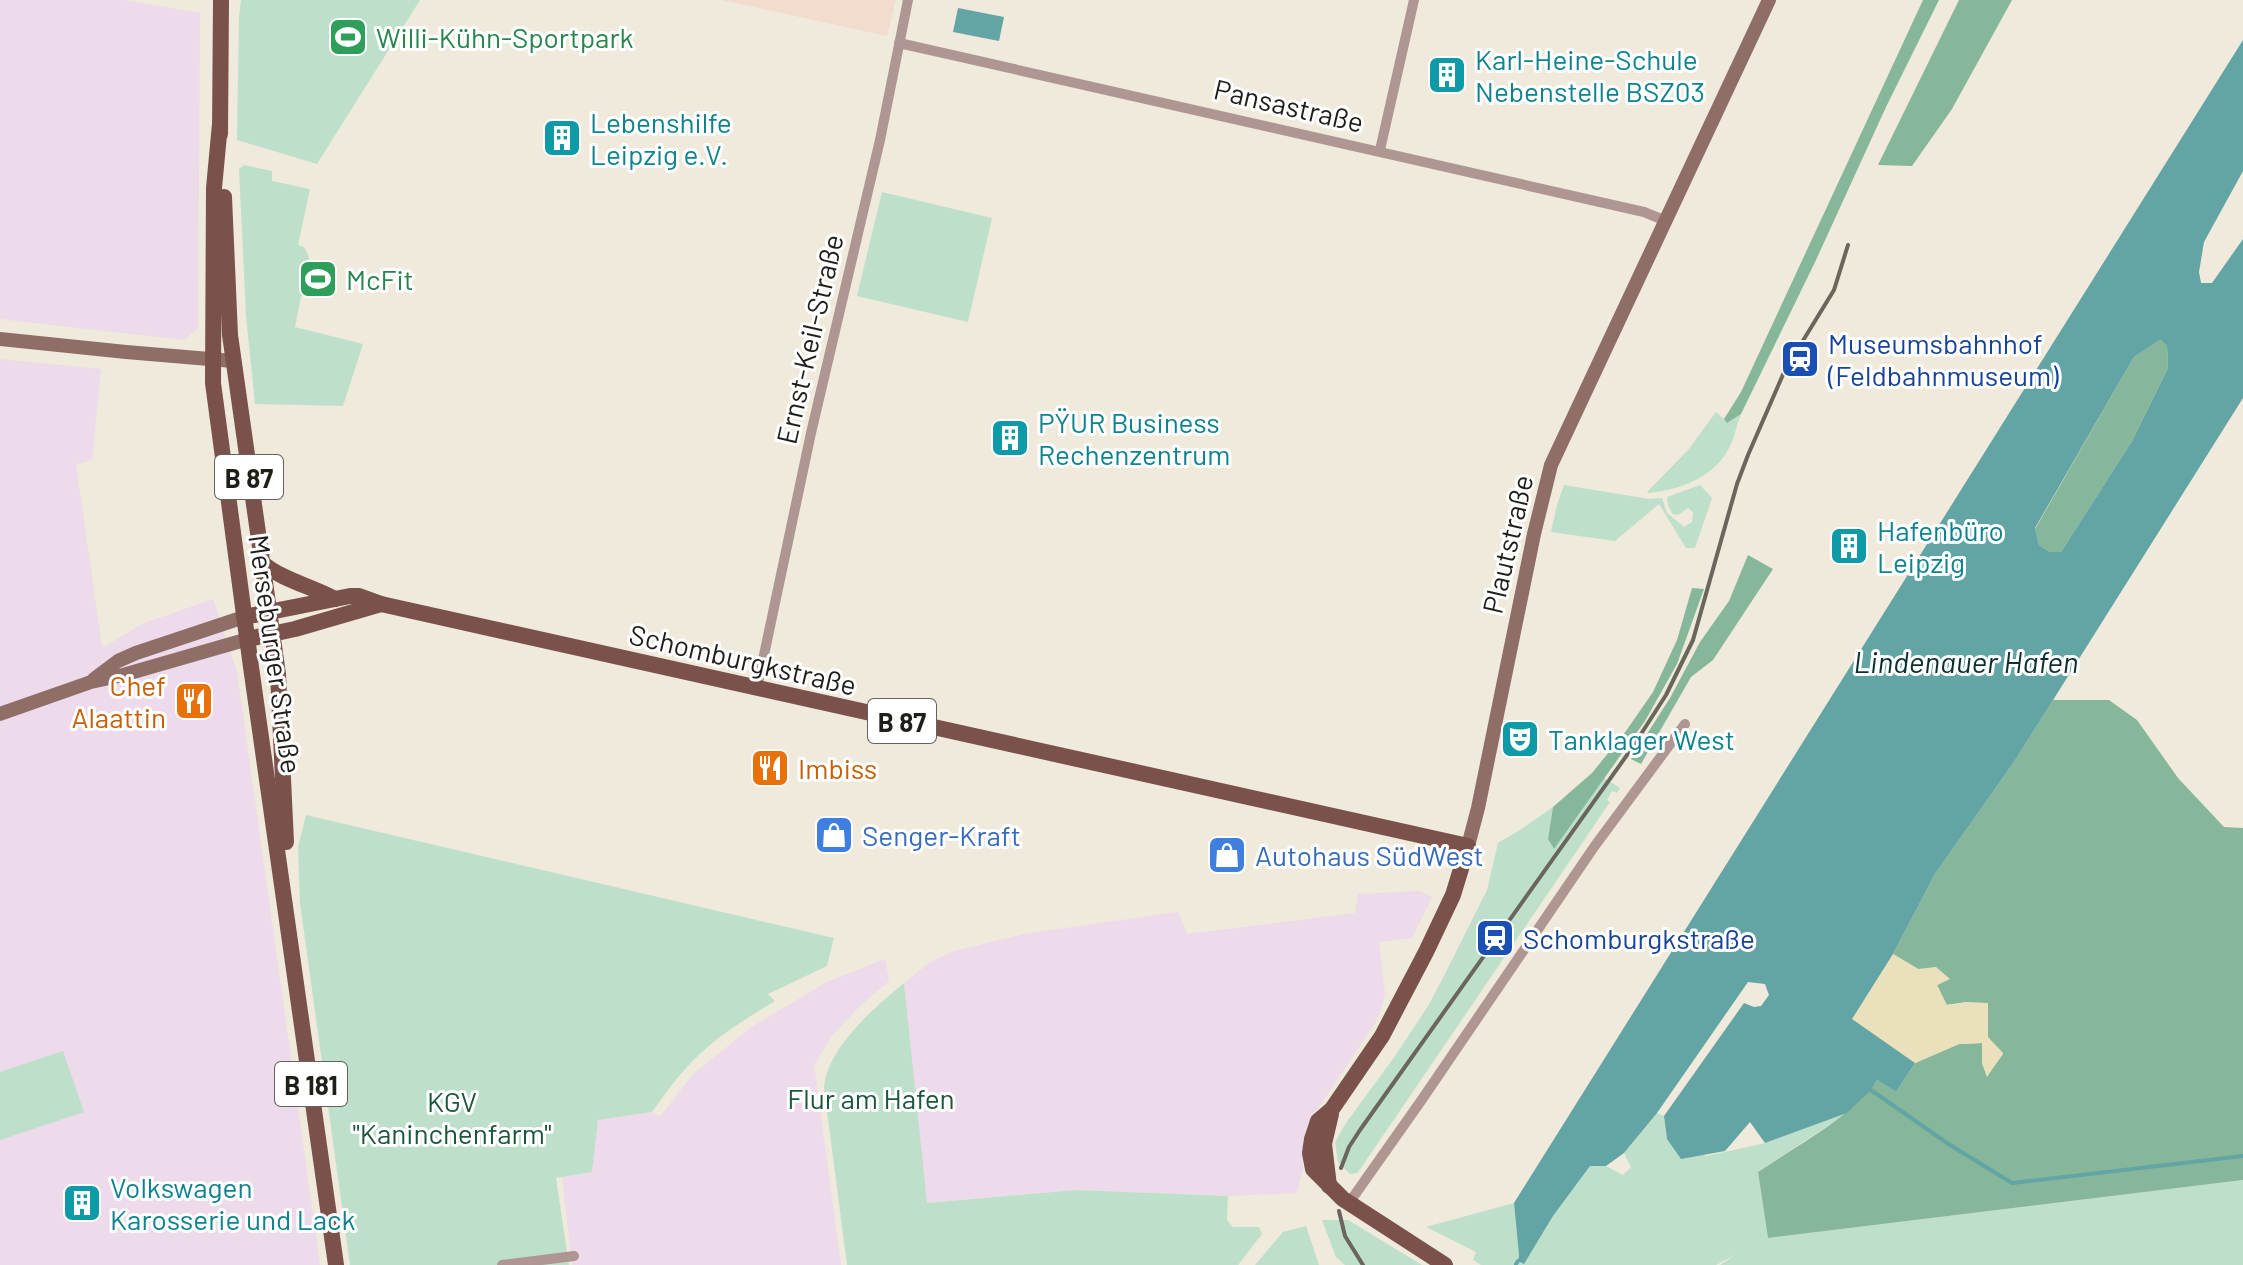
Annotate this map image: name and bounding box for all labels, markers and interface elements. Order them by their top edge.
sports icon: Willi-Kühn-Sportpark [327,16,369,58]
place label: Willi-Kühn-Sportpark [376,20,634,54]
place label: Karl-Heine-Schule Nebenstelle BSZ03 [1475,42,1705,108]
building icon: Karl-Heine-Schule Nebenstelle BSZ03 [1426,54,1468,96]
street label: Pansastraße [1211,71,1367,139]
place label: Lebenshilfe Leipzig e.V. [590,105,732,171]
building icon: Lebenshilfe Leipzig e.V. [541,117,583,159]
street label: Ernst-Keil-Straße [768,231,850,447]
sports icon: McFit [297,258,339,300]
place label: McFit [346,262,414,296]
place label: Museumsbahnhof (Feldbahnmuseum) [1827,326,2059,392]
station icon: Museumsbahnhof (Feldbahnmuseum) [1779,338,1821,380]
place label: PŸUR Business Rechenzentrum [1038,405,1230,471]
building icon: PŸUR Business Rechenzentrum [989,417,1031,459]
road number: B 87 [215,455,283,499]
street label: Plautstraße [1475,471,1539,617]
place label: Hafenbüro Leipzig [1877,513,2004,579]
building icon: Hafenbüro Leipzig [1828,525,1870,567]
street label: Merseburger Straße [242,532,310,776]
street label: Schomburgkstraße [626,616,860,702]
water label: Lindenauer Hafen [1854,643,2078,679]
place label: Chef Alaattin [71,668,166,734]
restaurant icon: Chef Alaattin [173,680,215,722]
road number: B 87 [868,699,936,743]
theatre icon: Tanklager West [1499,718,1541,760]
place label: Tanklager West [1548,722,1735,756]
restaurant icon: Imbiss [749,747,791,789]
place label: Imbiss [798,751,877,785]
shop icon: Senger-Kraft [813,814,855,856]
place label: Senger-Kraft [862,818,1021,852]
shop icon: Autohaus SüdWest [1206,834,1248,876]
place label: Autohaus SüdWest [1255,838,1484,872]
station icon: Schomburgkstraße [1474,917,1516,959]
place label: Schomburgkstraße [1523,921,1755,955]
road number: B 181 [275,1062,347,1106]
park label: Flur am Hafen [787,1081,955,1115]
park label: KGV "Kaninchenfarm" [352,1084,552,1150]
place label: Volkswagen Karosserie und Lack [110,1170,356,1236]
building icon: Volkswagen Karosserie und Lack [61,1182,103,1224]

